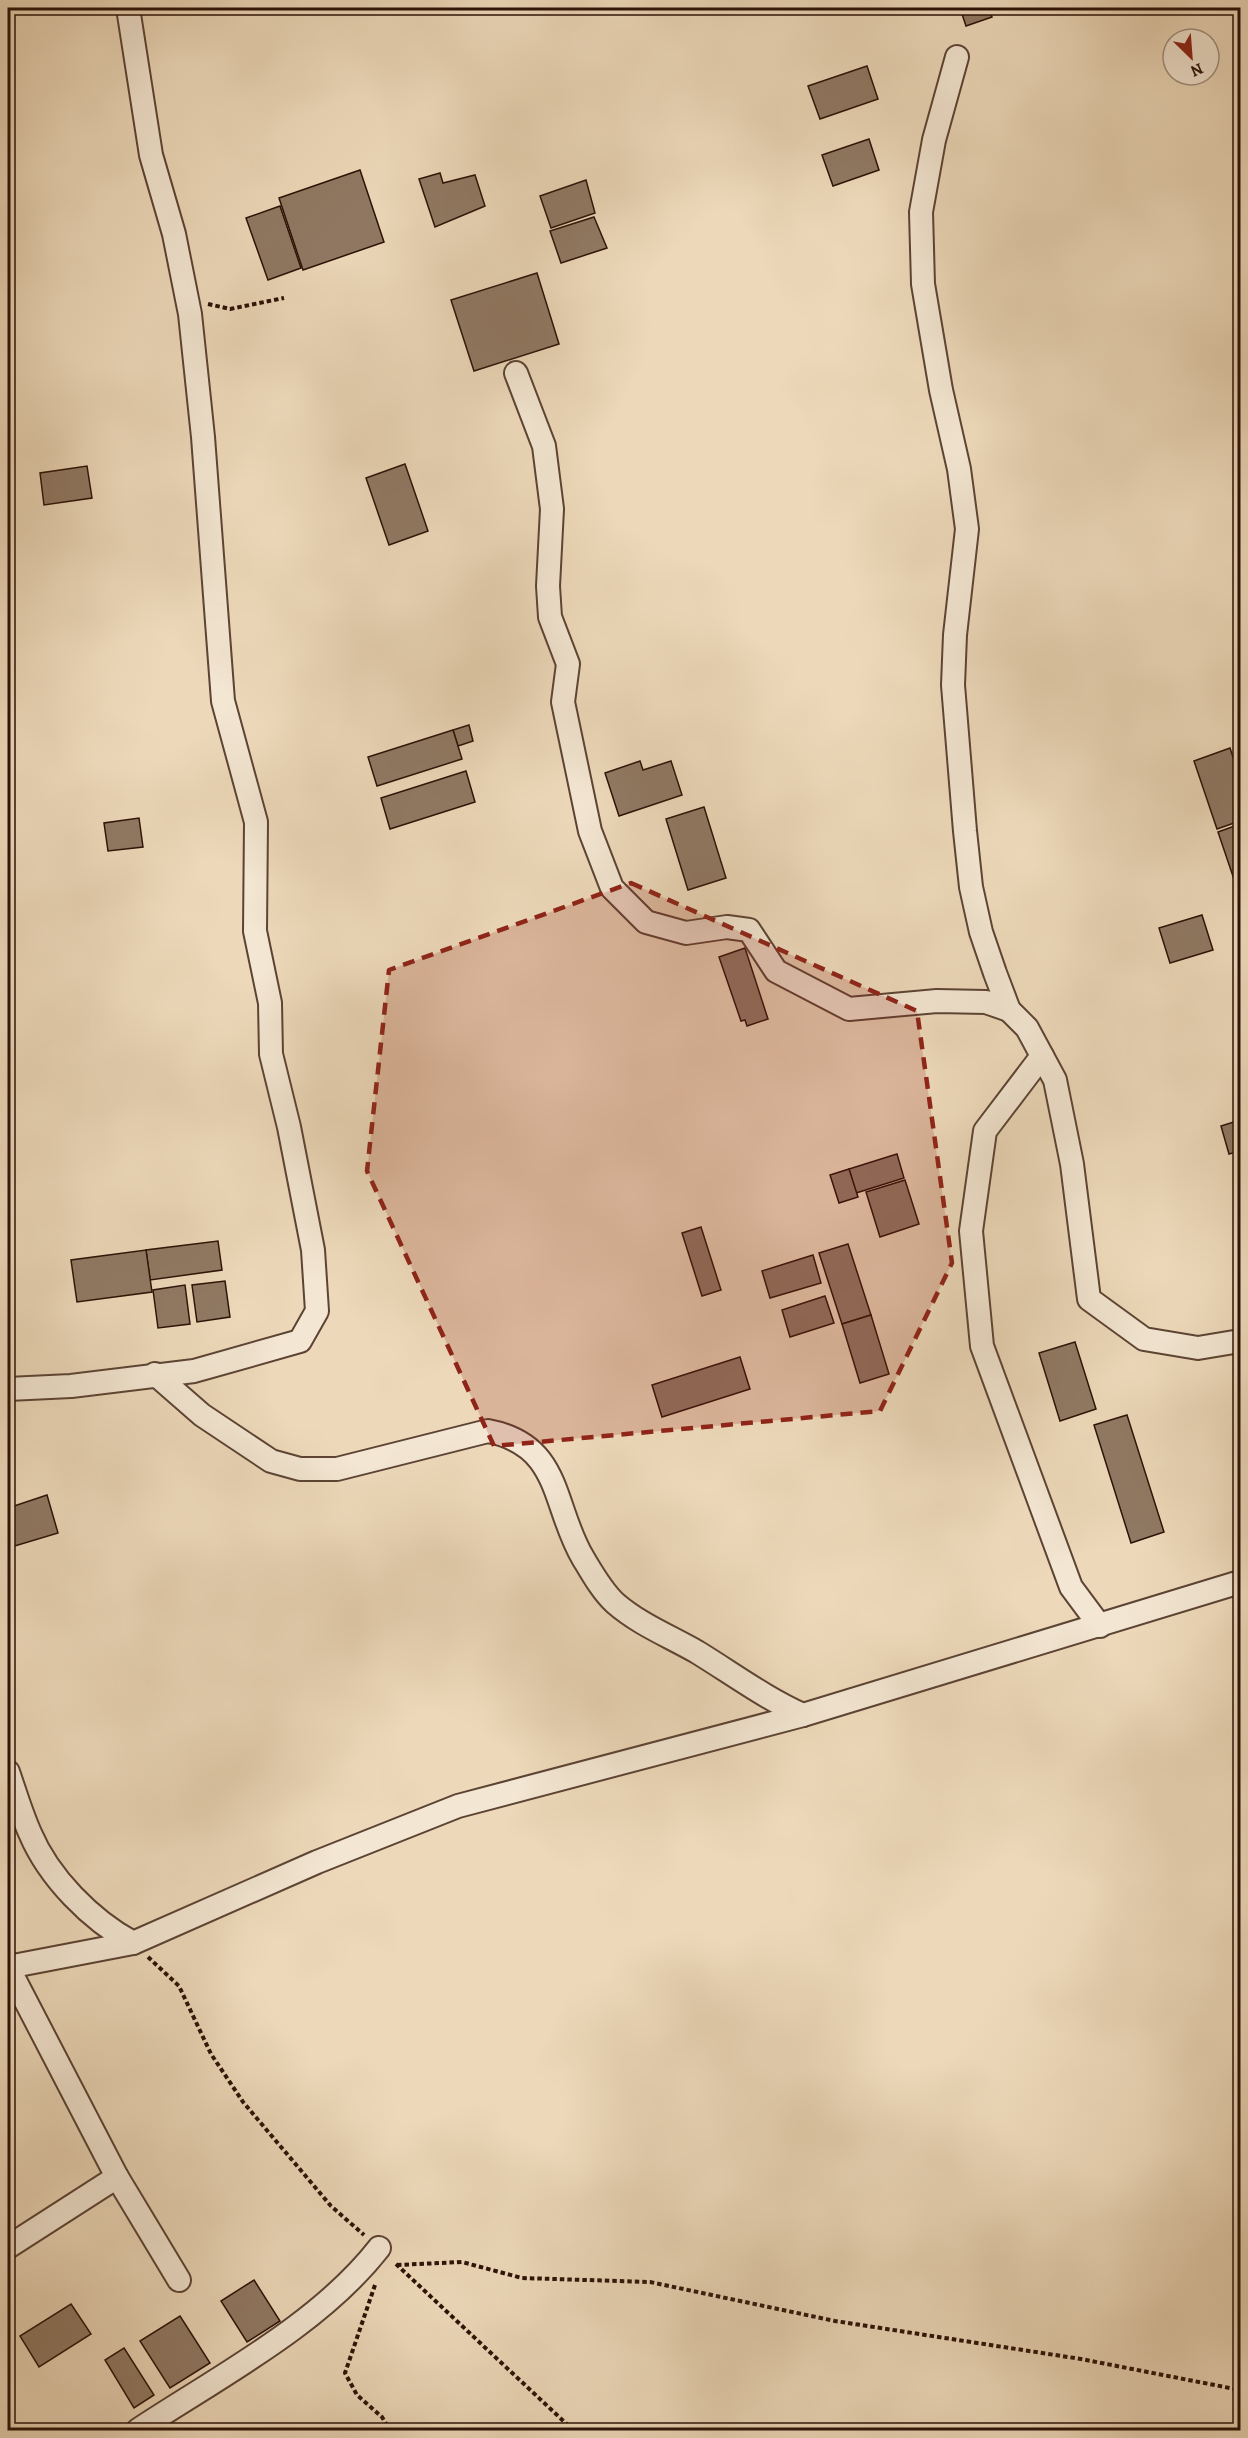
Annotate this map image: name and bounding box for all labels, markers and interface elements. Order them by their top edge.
north arrow [1161,27,1221,87]
text: N [1187,57,1207,82]

